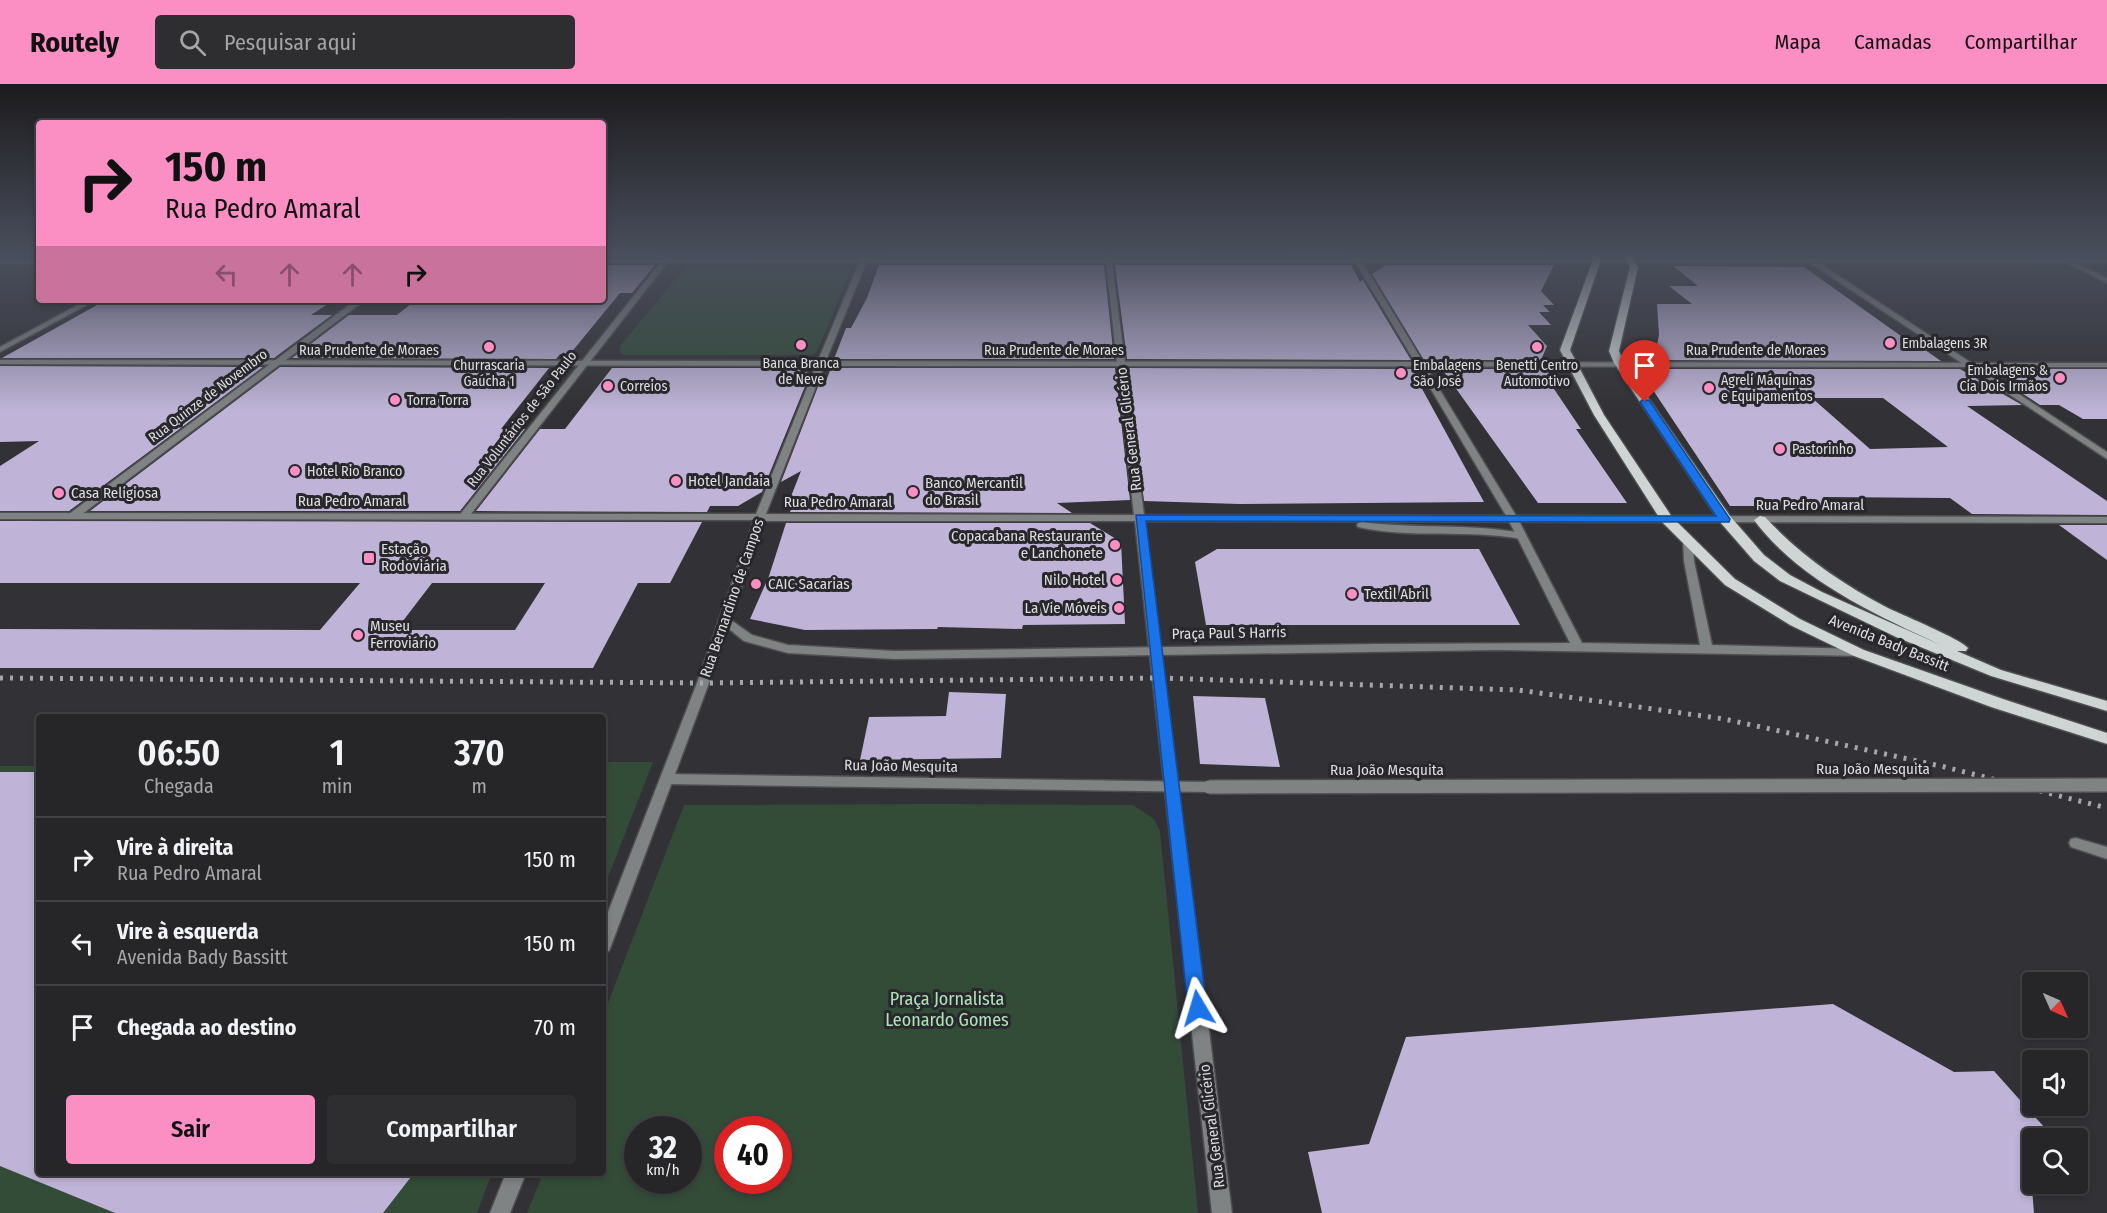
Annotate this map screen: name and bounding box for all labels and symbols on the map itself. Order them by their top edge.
place label: Embalagens 3R [1902,335,1988,352]
marker: Embalagens 3R [1883,336,1897,350]
marker: Banca Branca de Neve [794,338,808,352]
marker: Churrascaria Gaúcha 1 [482,340,496,354]
marker: Benetti Centro Automotivo [1530,340,1544,354]
pin [1619,340,1670,402]
street label: Rua Prudente de Moraes [299,342,439,359]
street label: Rua Prudente de Moraes [984,342,1124,359]
street label: Rua Prudente de Moraes [1686,342,1826,359]
street label: Rua Quinze de Novembro [145,346,271,446]
street label: Rua Voluntários de São Paulo [464,348,580,490]
place label: Banca Branca de Neve [763,355,840,388]
place label: Churrascaria Gaúcha 1 [453,357,525,390]
place label: Embalagens São José [1413,357,1481,390]
place label: Benetti Centro Automotivo [1496,357,1578,390]
place label: Embalagens & Cia Dois Irmãos [1959,362,2048,395]
street label: Rua General Glicério [1112,366,1146,492]
marker: Embalagens São José [1394,366,1408,380]
marker: Embalagens & Cia Dois Irmãos [2053,371,2067,385]
place label: Agreli Máquinas e Equipamentos [1721,372,1813,405]
place label: Correios [620,378,667,395]
marker: Correios [601,379,615,393]
marker: Agreli Máquinas e Equipamentos [1702,381,1716,395]
place label: Torra Torra [407,392,469,409]
marker: Torra Torra [388,393,402,407]
place label: Pastorinho [1792,441,1854,458]
marker: Pastorinho [1773,442,1787,456]
place label: Hotel Rio Branco [307,463,402,480]
marker: Hotel Rio Branco [288,464,302,478]
place label: Hotel Jandaia [688,472,770,490]
marker: Hotel Jandaia [669,474,683,488]
place label: Banco Mercantil do Brasil [925,474,1023,509]
place label: Casa Religiosa [71,484,158,502]
marker: Banco Mercantil do Brasil [906,485,920,499]
marker: Casa Religiosa [52,486,66,500]
street label: Rua Pedro Amaral [298,492,406,510]
street label: Rua Pedro Amaral [784,493,892,511]
street label: Rua Pedro Amaral [1756,496,1864,514]
street label: Rua Bernardino de Campos [696,516,768,680]
place label: Copacabana Restaurante e Lanchonete [951,527,1103,562]
marker: Copacabana Restaurante e Lanchonete [1108,538,1122,552]
place label: Estação Rodoviária [381,540,447,575]
marker: Estação Rodoviária [362,551,376,565]
place label: Nilo Hotel [1044,571,1105,589]
marker: Nilo Hotel [1110,573,1124,587]
place label: CAIC Sacarias [768,575,850,593]
marker: CAIC Sacarias [749,577,763,591]
place label: Textil Abril [1364,585,1429,603]
marker: Textil Abril [1345,587,1359,601]
place label: La Vie Móveis [1025,599,1107,617]
marker: La Vie Móveis [1112,601,1126,615]
street label: Avenida Bady Bassitt [1826,611,1952,675]
place label: Museu Ferroviário [370,617,436,652]
street label: Praça Paul S Harris [1172,623,1286,643]
marker: Museu Ferroviário [351,628,365,642]
street label: Rua João Mesquita [844,756,958,776]
street label: Rua João Mesquita [1816,760,1930,778]
street label: Rua João Mesquita [1330,761,1444,779]
north arrow [2022,972,2088,1038]
position arrow [1166,976,1230,1040]
park label: Praça Jornalista Leonardo Gomes [885,988,1009,1031]
street label: Rua General Glicério [1195,1063,1229,1189]
speed limit sign: 40 [714,1116,792,1194]

